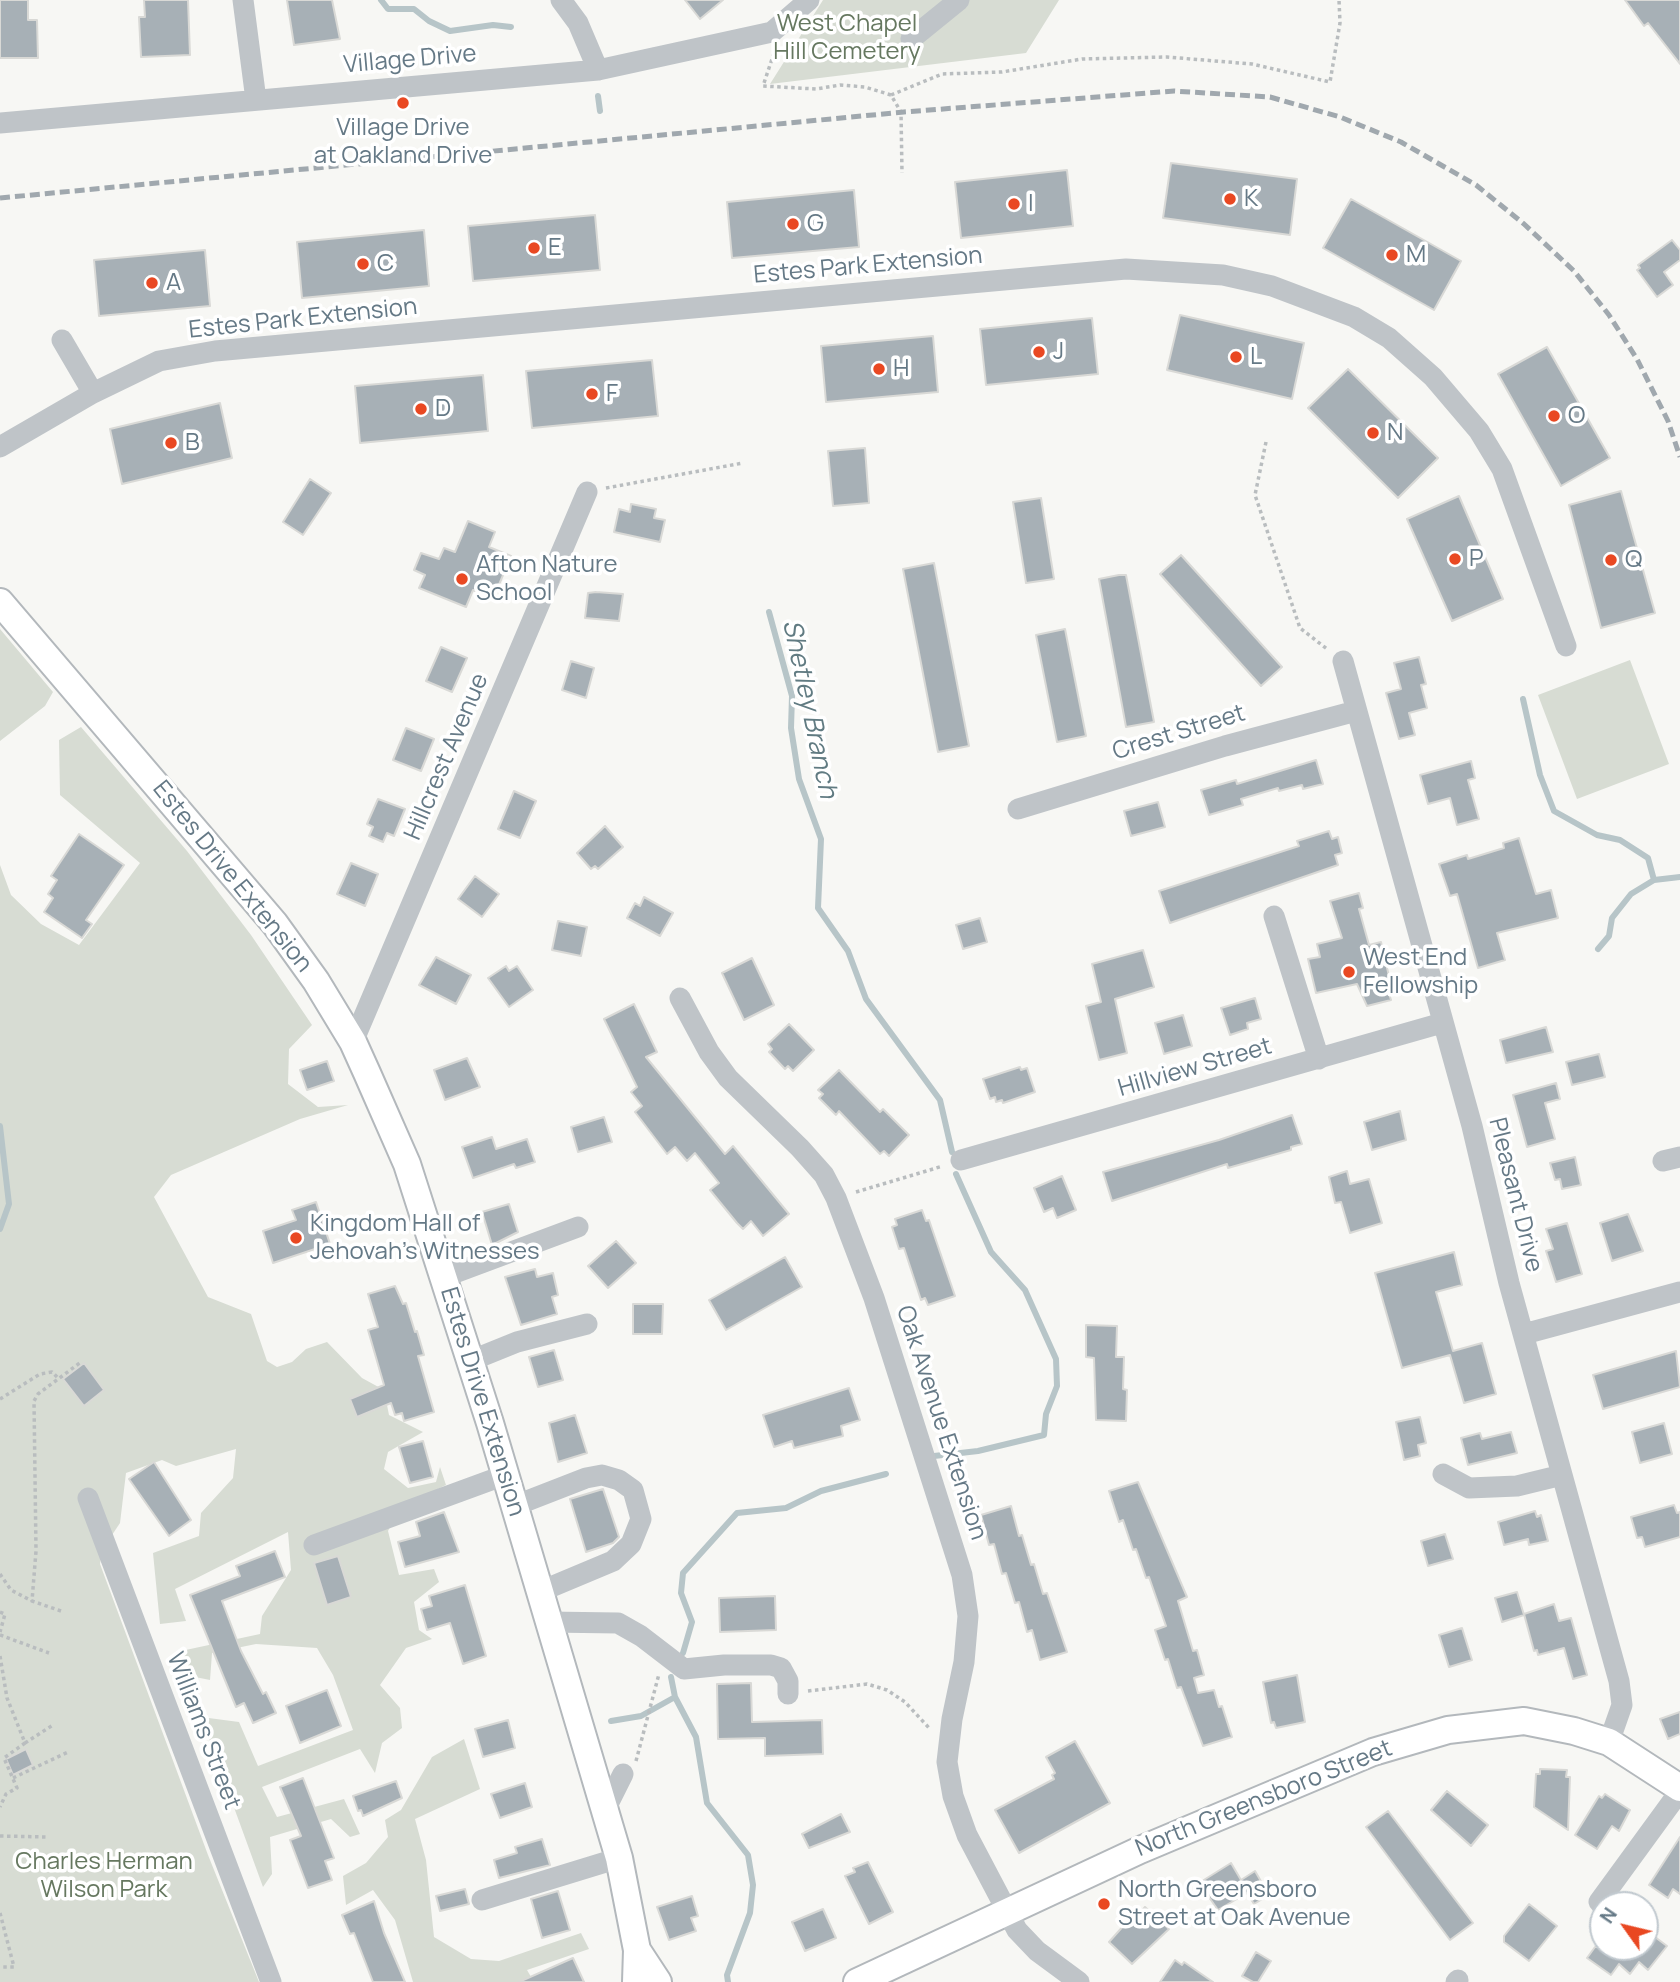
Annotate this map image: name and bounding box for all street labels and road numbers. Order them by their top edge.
street label: Village Drive [342,40,478,80]
street label: Estes Park Extension [752,242,984,290]
street label: Estes Park Extension [187,293,419,345]
street label: Hillcrest Avenue [399,669,495,845]
street label: Crest Street [1109,699,1249,767]
street label: Estes Drive Extension [146,776,318,978]
street label: Hillview Street [1115,1032,1275,1104]
street label: Pleasant Drive [1482,1115,1548,1275]
street label: Estes Drive Extension [433,1284,531,1520]
street label: Oak Avenue Extension [890,1302,992,1544]
street label: Williams Street [160,1648,246,1814]
street label: North Greensboro Street [1132,1734,1396,1864]

